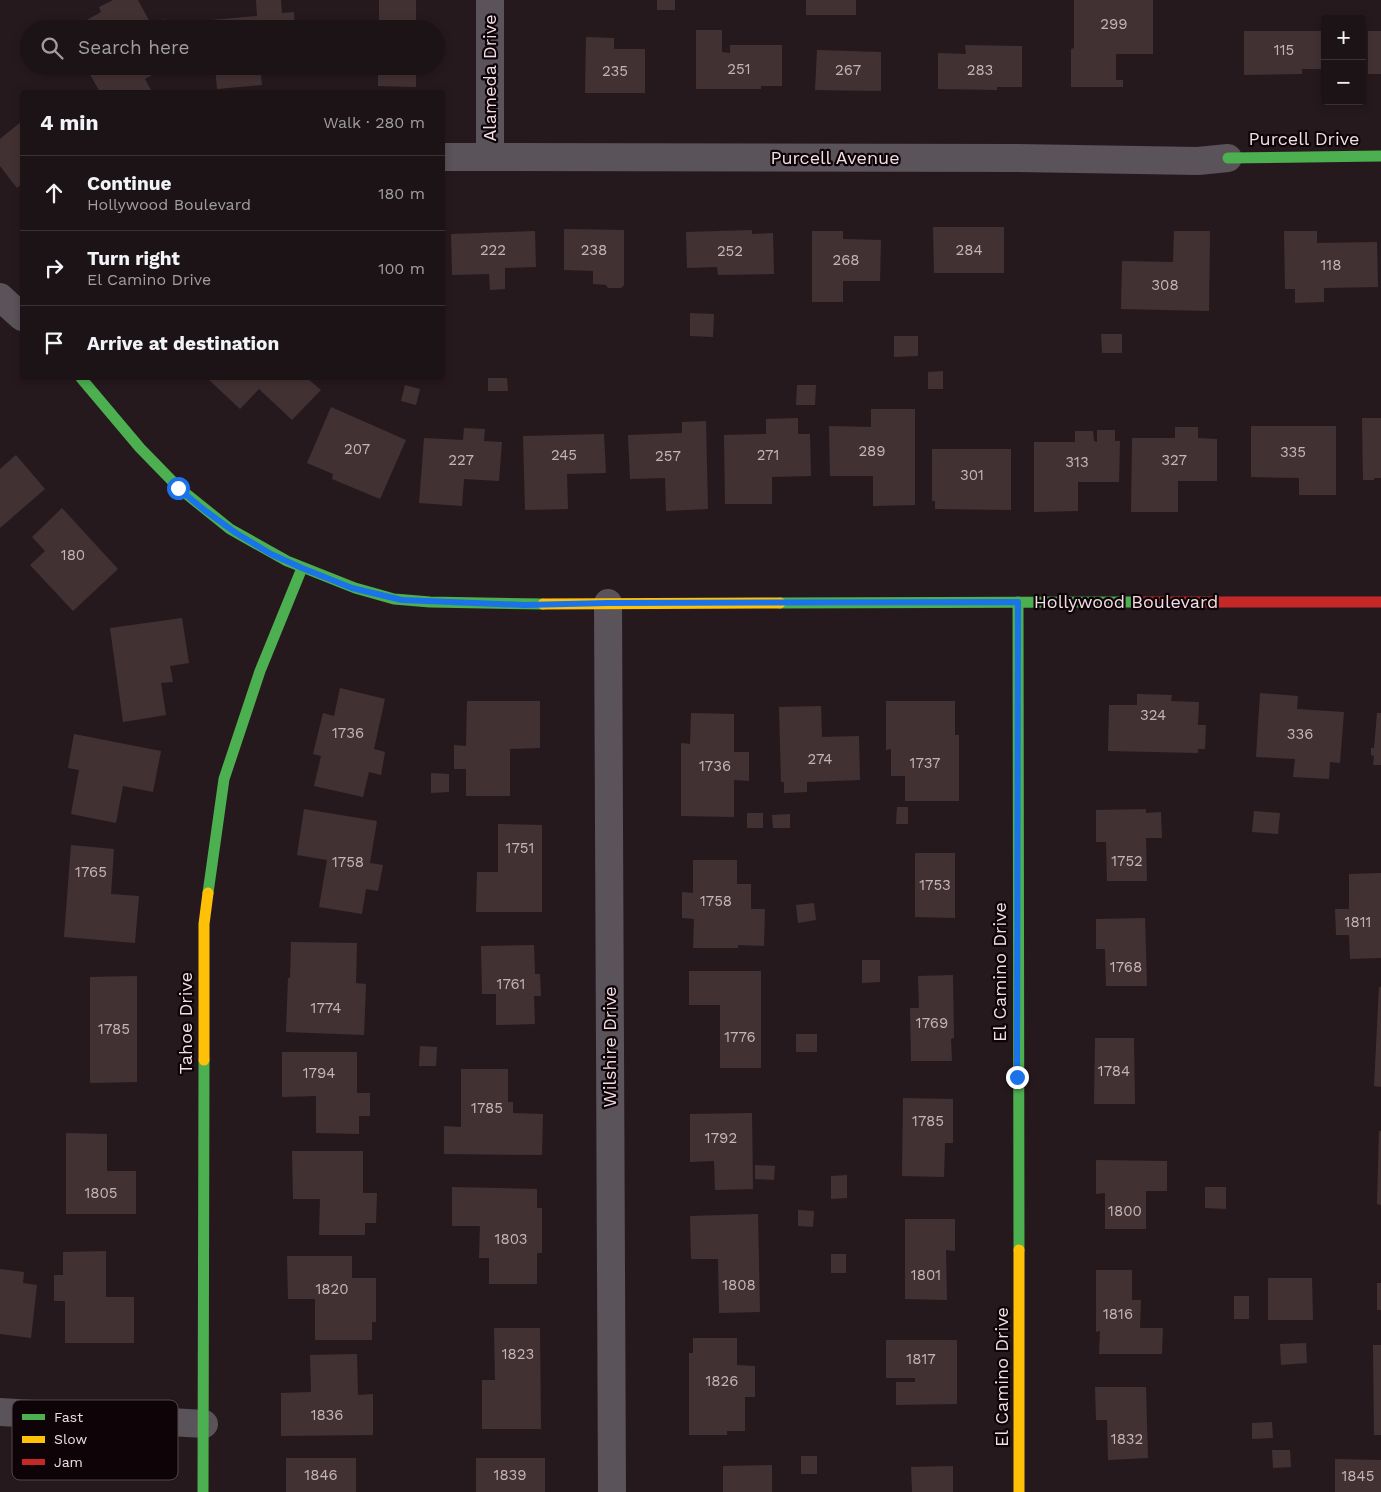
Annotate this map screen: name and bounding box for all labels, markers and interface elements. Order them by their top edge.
street label: Alameda Drive [479,14,500,142]
house number: 299 [1100,15,1128,33]
map controls [1321,15,1366,105]
button: + [1321,15,1366,60]
search box [20,20,445,75]
icon: search [38,34,66,62]
text: Search here [78,36,189,59]
house number: 115 [1274,41,1294,59]
house number: 251 [727,60,751,78]
button: − [1321,60,1366,105]
house number: 267 [835,61,861,79]
house number: 283 [967,61,993,79]
house number: 235 [602,62,628,80]
text: 4 min [40,110,98,135]
text: Walk · 280 m [323,113,425,132]
street label: Purcell Drive [1249,128,1359,149]
street label: Purcell Avenue [770,147,900,168]
text: Continue [87,172,171,195]
icon: ahead [40,179,68,207]
text: 180 m [378,184,425,203]
text: Hollywood Boulevard [87,195,251,214]
house number: 222 [480,241,506,259]
house number: 238 [581,241,607,259]
house number: 284 [955,241,983,259]
house number: 252 [717,242,743,260]
text: Turn right [87,247,180,270]
house number: 268 [832,251,860,269]
icon: right [40,254,68,282]
house number: 118 [1321,256,1341,274]
text: 100 m [378,259,425,278]
text: El Camino Drive [87,270,211,289]
house number: 308 [1151,276,1179,294]
icon: arrive [40,329,68,357]
text: Arrive at destination [87,332,279,355]
house number: 207 [344,440,370,458]
house number: 289 [858,442,886,460]
house number: 335 [1280,443,1306,461]
house number: 245 [551,446,577,464]
house number: 271 [757,446,779,464]
house number: 257 [655,447,681,465]
house number: 227 [448,451,474,469]
house number: 327 [1161,451,1187,469]
house number: 313 [1065,453,1089,471]
house number: 301 [960,466,984,484]
route start [167,477,190,500]
house number: 180 [61,546,85,564]
street label: Hollywood Boulevard [1034,591,1218,612]
house number: 324 [1140,706,1166,724]
house number: 1736 [332,724,364,742]
house number: 336 [1287,725,1313,743]
house number: 274 [807,750,833,768]
house number: 1737 [910,754,940,772]
house number: 1736 [699,757,731,775]
house number: 1751 [506,839,534,857]
house number: 1752 [1111,852,1143,870]
house number: 1758 [332,853,364,871]
house number: 1765 [75,863,107,881]
house number: 1753 [919,876,951,894]
house number: 1758 [700,892,732,910]
street label: El Camino Drive [989,902,1010,1042]
house number: 1811 [1345,913,1371,931]
house number: 1768 [1110,958,1142,976]
street label: Tahoe Drive [175,972,196,1074]
house number: 1761 [497,975,525,993]
street label: Wilshire Drive [599,986,620,1108]
house number: 1774 [311,999,341,1017]
house number: 1769 [916,1014,948,1032]
house number: 1785 [98,1020,130,1038]
house number: 1776 [724,1028,756,1046]
house number: 1784 [1098,1062,1130,1080]
house number: 1794 [303,1064,335,1082]
route end [1006,1066,1029,1089]
house number: 1785 [471,1099,503,1117]
house number: 1785 [912,1112,944,1130]
house number: 1792 [705,1129,737,1147]
house number: 1805 [84,1184,118,1202]
house number: 1800 [1108,1202,1142,1220]
house number: 1803 [495,1230,527,1248]
house number: 1801 [911,1266,941,1284]
house number: 1808 [722,1276,756,1294]
house number: 1820 [315,1280,349,1298]
house number: 1816 [1103,1305,1133,1323]
street label: El Camino Drive [991,1307,1012,1447]
house number: 1823 [502,1345,534,1363]
house number: 1817 [906,1350,936,1368]
house number: 1826 [706,1372,738,1390]
legend [12,1400,178,1480]
house number: 1836 [311,1406,343,1424]
text: Fast [54,1409,83,1425]
house number: 1832 [1111,1430,1143,1448]
text: Slow [54,1431,87,1447]
text: Jam [54,1454,83,1470]
house number: 1846 [304,1466,338,1484]
house number: 1839 [494,1466,526,1484]
house number: 1845 [1342,1467,1375,1485]

